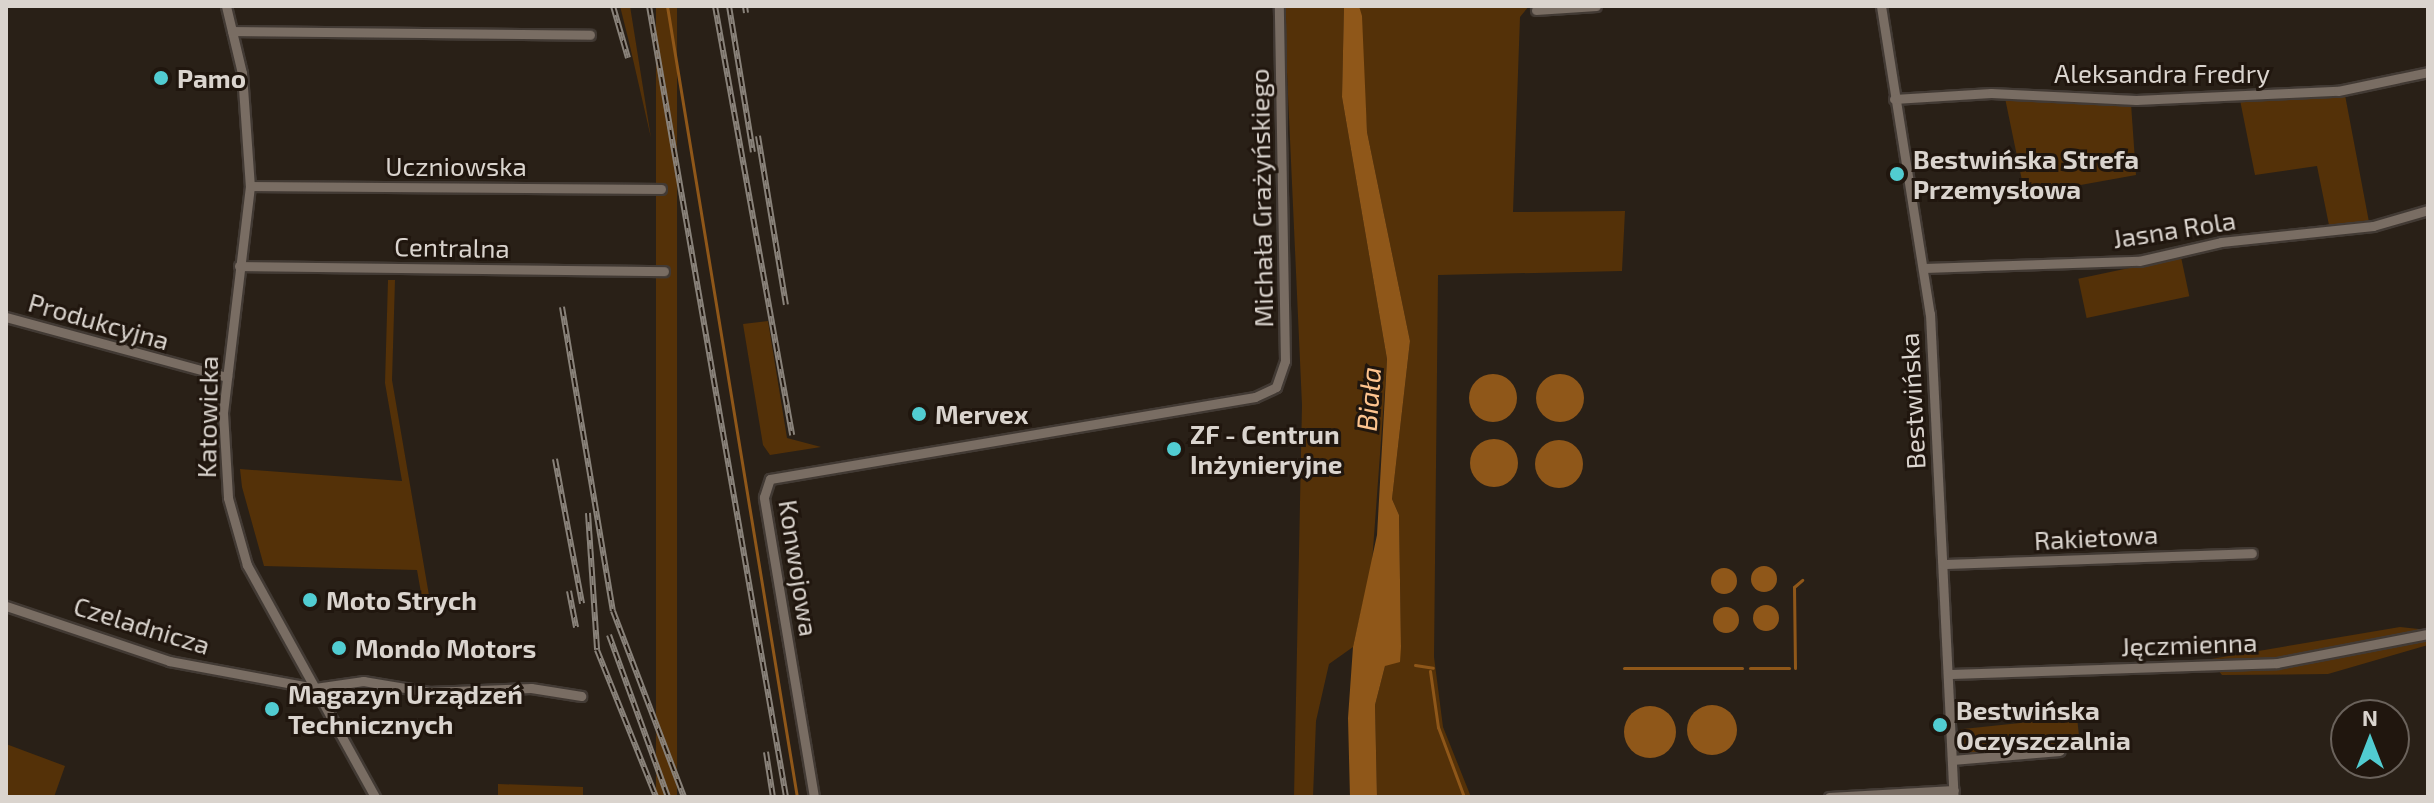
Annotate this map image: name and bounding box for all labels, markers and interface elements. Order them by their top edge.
street label: Aleksandra Fredry [2054,57,2270,89]
place label: Pamo [177,62,246,94]
street label: Michała Grażyńskiego [1243,68,1279,328]
marker: Pamo [152,69,170,87]
place label: Bestwińska Strefa Przemysłowa [1913,143,2139,204]
street label: Uczniowska [385,150,527,182]
marker: Bestwińska Strefa Przemysłowa [1888,165,1906,183]
street label: Jasna Rola [2110,204,2238,254]
street label: Centralna [394,230,510,264]
street label: Produkcyjna [25,286,173,356]
street label: Bestwińska [1893,332,1931,470]
street label: Katowicka [190,356,224,478]
water label: Biała [1349,366,1387,432]
place label: Mervex [935,398,1028,430]
marker: Mervex [910,405,928,423]
place label: ZF - Centrun Inżynieryjne [1190,418,1342,480]
marker: ZF - Centrun Inżynieryjne [1165,440,1183,458]
street label: Konwojowa [773,497,825,639]
street label: Rakietowa [2033,518,2159,556]
place label: Moto Strych [326,584,477,616]
street label: Czeladnicza [70,590,214,660]
marker: Moto Strych [301,591,319,609]
street label: Jęczmienna [2120,626,2258,662]
place label: Mondo Motors [355,632,536,664]
marker: Mondo Motors [330,639,348,657]
place label: Magazyn Urządzeń Technicznych [288,678,523,740]
place label: Bestwińska Oczyszczalnia [1956,694,2131,756]
north arrow [2330,699,2410,779]
marker: Magazyn Urządzeń Technicznych [263,700,281,718]
text: N [2362,704,2378,730]
marker: Bestwińska Oczyszczalnia [1931,716,1949,734]

